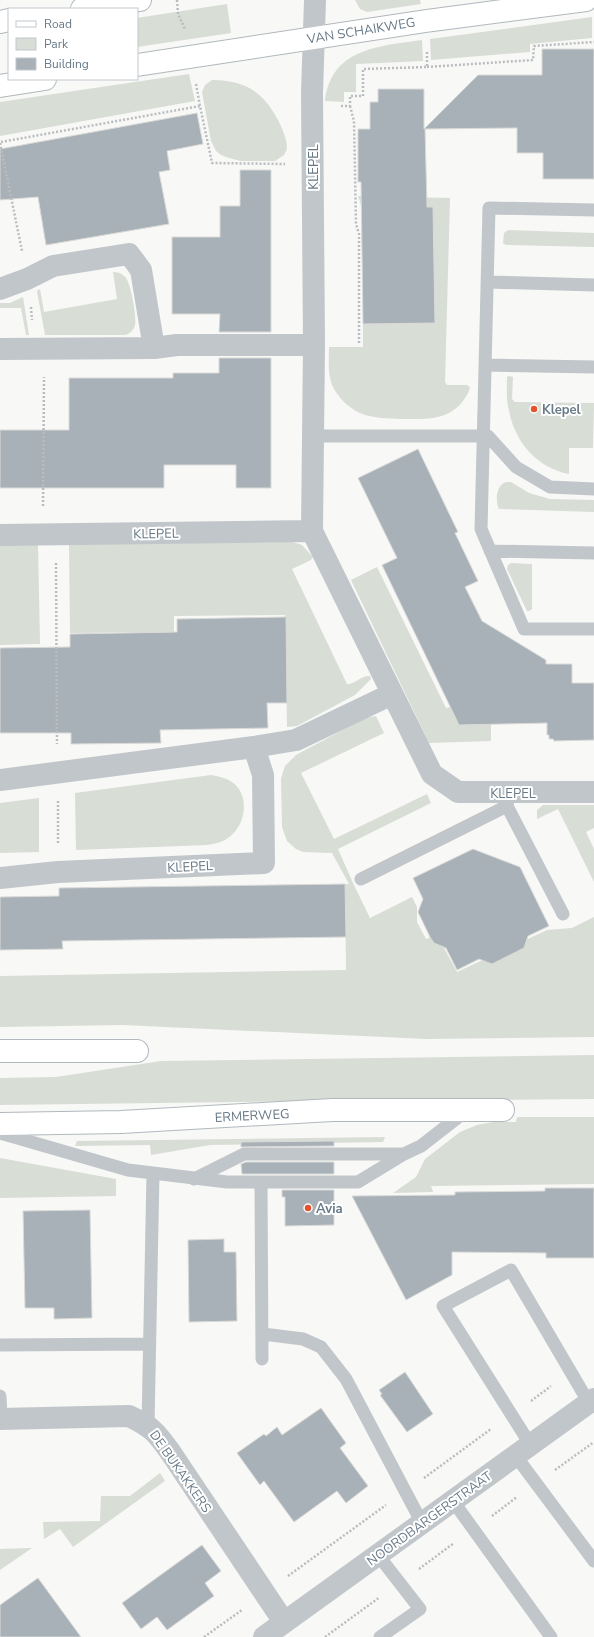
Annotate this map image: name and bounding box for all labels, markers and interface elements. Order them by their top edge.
legend [8,8,138,80]
street label: VAN SCHAIKWEG [305,14,417,49]
text: Road [44,16,72,32]
text: Park [44,36,69,52]
text: Building [44,56,89,72]
street label: KLEPEL [305,144,323,190]
place label: Klepel [542,401,582,419]
marker: Klepel [529,404,539,414]
street label: KLEPEL [133,525,179,543]
street label: KLEPEL [490,785,536,803]
street label: KLEPEL [167,857,213,877]
street label: ERMERWEG [214,1105,290,1127]
place label: Avia [316,1200,343,1218]
marker: Avia [303,1203,313,1213]
street label: DE BUKAKKERS [145,1427,215,1516]
street label: NOORDBARGERSTRAAT [363,1467,496,1570]

